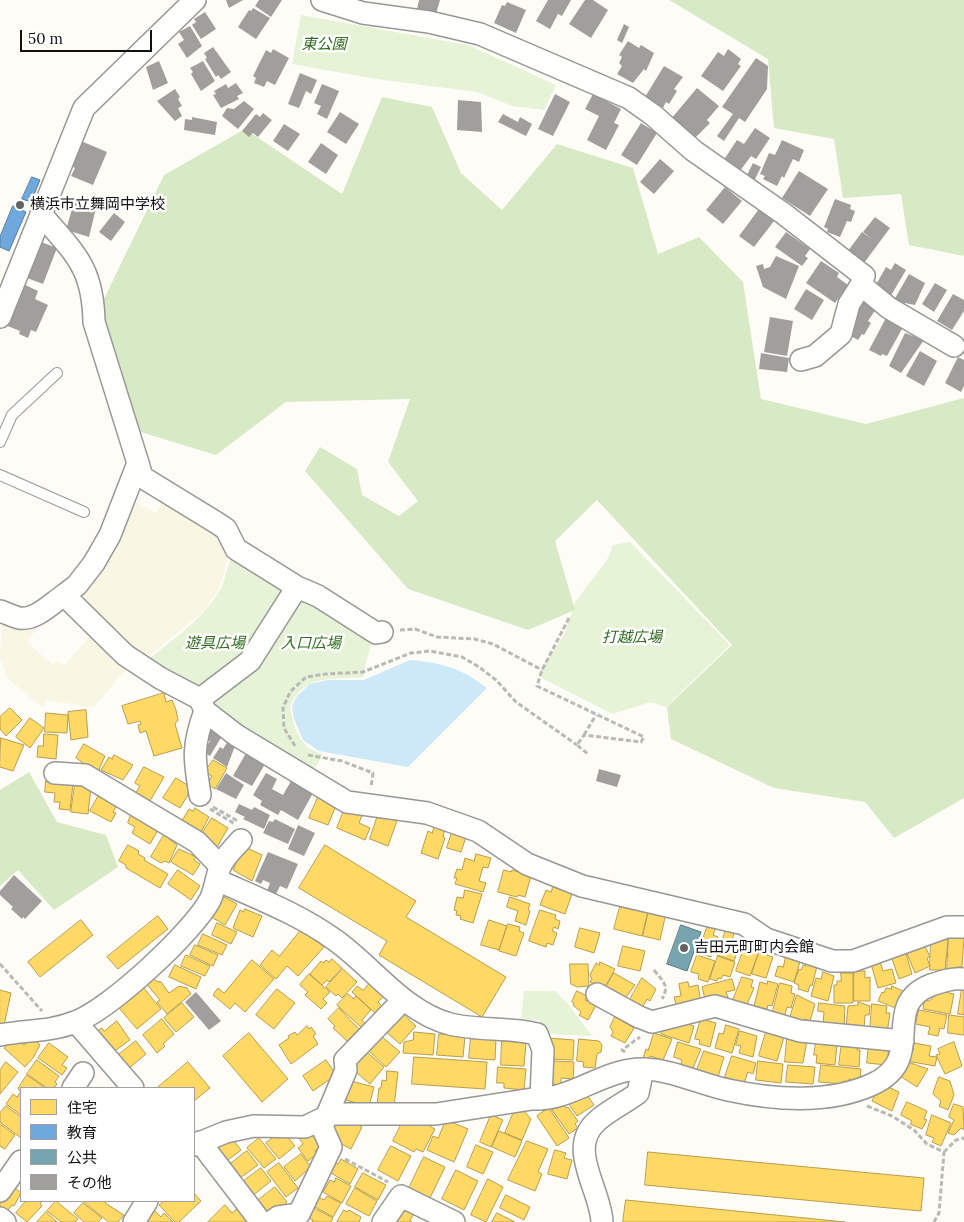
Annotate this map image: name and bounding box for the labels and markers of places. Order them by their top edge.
place label: 横浜市立舞岡中学校 [30,196,165,214]
marker: 横浜市立舞岡中学校 [14,199,26,211]
place label: 吉田元町町内会館 [694,939,814,957]
marker: 吉田元町町内会館 [678,942,690,954]

